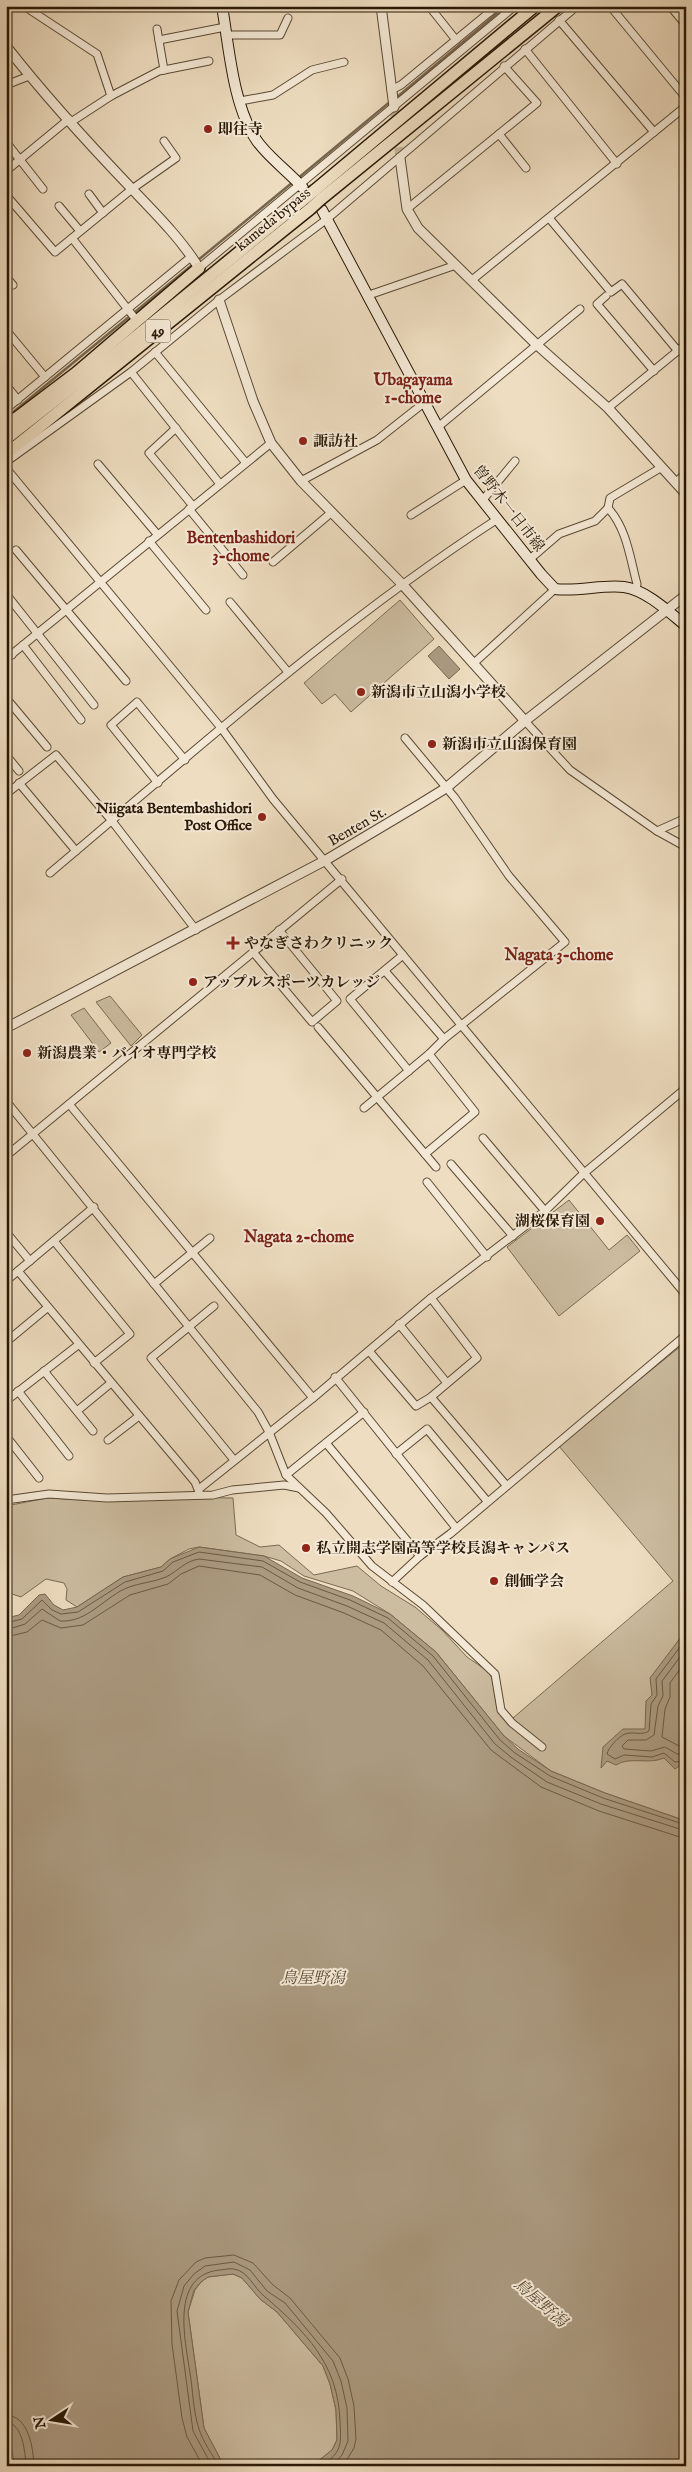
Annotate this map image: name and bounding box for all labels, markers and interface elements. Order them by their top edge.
place label: 即往寺 [218,120,263,139]
marker: 即往寺 [202,123,214,135]
street label: kameda bypass [232,183,315,255]
road number: 49 [146,320,170,342]
district label: Ubagayama 1-chome [373,371,454,409]
place label: 諏訪社 [313,432,358,451]
marker: 諏訪社 [297,435,309,447]
street label: 曽野木一日市線 [469,461,548,556]
district label: Bentenbashidori 3-chome [187,529,296,567]
place label: 新潟市立山潟小学校 [371,683,506,702]
marker: 新潟市立山潟小学校 [355,686,367,698]
place label: 新潟市立山潟保育園 [442,735,577,754]
marker: 新潟市立山潟保育園 [426,738,438,750]
place label: Niigata Bentembashidori Post Office [95,799,252,835]
street label: Benten St. [325,802,390,851]
marker: Niigata Bentembashidori Post Office [256,811,268,823]
place label: やなぎさわクリニック [244,934,393,953]
marker: やなぎさわクリニック [226,936,240,950]
district label: Nagata 3-chome [504,946,614,966]
place label: アップルスポーツカレッジ [203,973,380,992]
marker: アップルスポーツカレッジ [187,976,199,988]
place label: 新潟農業・バイオ専門学校 [37,1044,217,1063]
marker: 新潟農業・バイオ専門学校 [21,1047,33,1059]
place label: 湖桜保育園 [515,1212,590,1231]
marker: 湖桜保育園 [594,1215,606,1227]
district label: Nagata 2-chome [243,1228,355,1248]
place label: 私立開志学園高等学校長潟キャンパス [316,1539,570,1558]
marker: 私立開志学園高等学校長潟キャンパス [300,1542,312,1554]
place label: 創価学会 [504,1572,564,1591]
marker: 創価学会 [488,1575,500,1587]
water label: 鳥屋野潟 [281,1969,347,1989]
water label: 鳥屋野潟 [509,2275,572,2333]
north arrow [28,2394,78,2444]
text: N [30,2415,51,2431]

